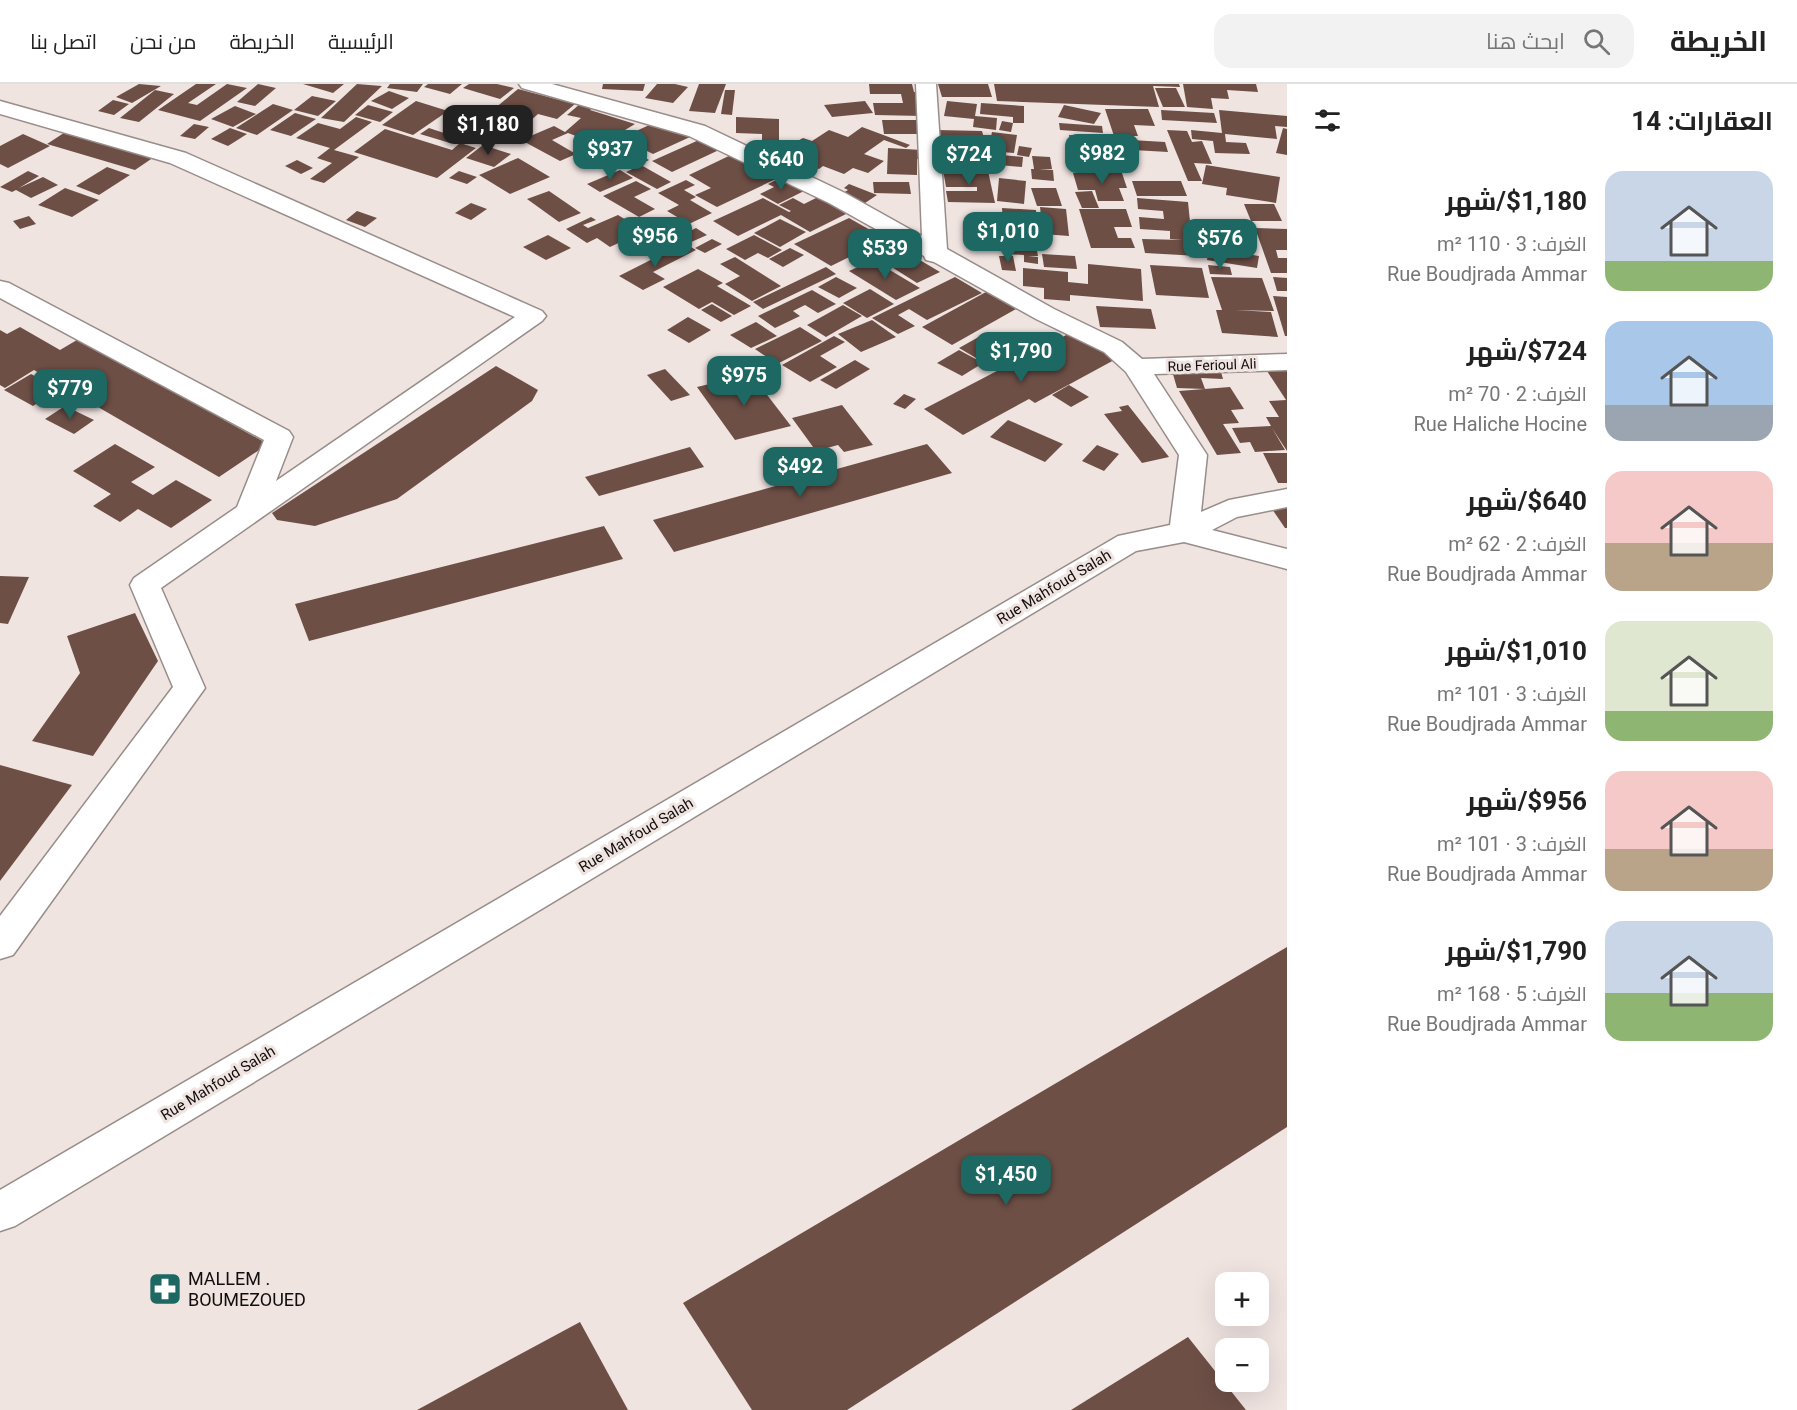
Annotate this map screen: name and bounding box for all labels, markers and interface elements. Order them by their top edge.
search box [1214,14,1634,68]
icon: search [1580,25,1613,58]
text: الخريطة [1670,25,1767,58]
text: ابحث هنا [1486,29,1565,54]
text: اتصل بنا [30,30,97,54]
text: من نحن [130,30,196,54]
text: الخريطة [229,30,295,54]
text: الرئيسية [328,30,394,54]
icon: filters [1311,104,1344,137]
pin: $1,180 [439,105,537,156]
text: العقارات: 14 [1631,106,1773,136]
text: $1,180 [457,112,519,136]
pin: $937 [574,130,646,181]
pin: $982 [1066,134,1138,185]
pin: $724 [933,135,1005,186]
text: $937 [587,137,633,161]
pin: $640 [745,140,817,191]
text: $982 [1079,141,1125,165]
text: $724 [946,142,992,166]
text: $640 [758,147,804,171]
text: $1,180/شهر [1446,186,1587,216]
icon: home [1653,195,1725,267]
pin: $1,010 [959,212,1057,263]
pin: $956 [619,217,691,268]
text: $1,010 [977,219,1039,243]
pin: $576 [1184,219,1256,270]
text: $956 [632,224,678,248]
text: $576 [1197,226,1243,250]
pin: $539 [849,229,921,280]
text: الغرف: 3 · 110 m² [1437,232,1587,256]
text: $539 [862,236,908,260]
text: Rue Boudjrada Ammar [1387,262,1587,286]
pin: $1,790 [972,332,1070,383]
text: $724/شهر [1467,336,1587,366]
text: $1,790 [990,339,1052,363]
icon: home [1653,345,1725,417]
street label: Rue Ferioul Ali [1167,355,1257,375]
pin: $975 [708,356,780,407]
text: $975 [721,363,767,387]
pin: $779 [34,369,106,420]
text: $779 [47,376,93,400]
text: الغرف: 2 · 70 m² [1448,382,1587,406]
text: Rue Haliche Hocine [1414,412,1587,436]
pin: $492 [764,447,836,498]
text: $492 [777,454,823,478]
text: $640/شهر [1467,486,1587,516]
icon: home [1653,495,1725,567]
text: الغرف: 2 · 62 m² [1448,532,1587,556]
street label: Rue Mahfoud Salah [994,546,1114,628]
text: Rue Boudjrada Ammar [1387,562,1587,586]
text: $1,010/شهر [1446,636,1587,666]
icon: home [1653,645,1725,717]
text: الغرف: 3 · 101 m² [1437,682,1587,706]
text: Rue Boudjrada Ammar [1387,712,1587,736]
text: $956/شهر [1467,786,1587,816]
street label: Rue Mahfoud Salah [576,794,696,876]
icon: home [1653,795,1725,867]
text: الغرف: 3 · 101 m² [1437,832,1587,856]
text: Rue Boudjrada Ammar [1387,862,1587,886]
text: $1,790/شهر [1446,936,1587,966]
icon: home [1653,945,1725,1017]
text: الغرف: 5 · 168 m² [1437,982,1587,1006]
text: Rue Boudjrada Ammar [1387,1012,1587,1036]
street label: Rue Mahfoud Salah [158,1042,278,1124]
pin: $1,450 [957,1155,1055,1206]
text: $1,450 [975,1162,1037,1186]
place label: MALLEM . BOUMEZOUED [188,1268,306,1310]
pharmacy icon: MALLEM . BOUMEZOUED [147,1271,183,1307]
map controls [1215,1272,1269,1392]
button: + [1215,1272,1269,1326]
button: − [1215,1338,1269,1392]

